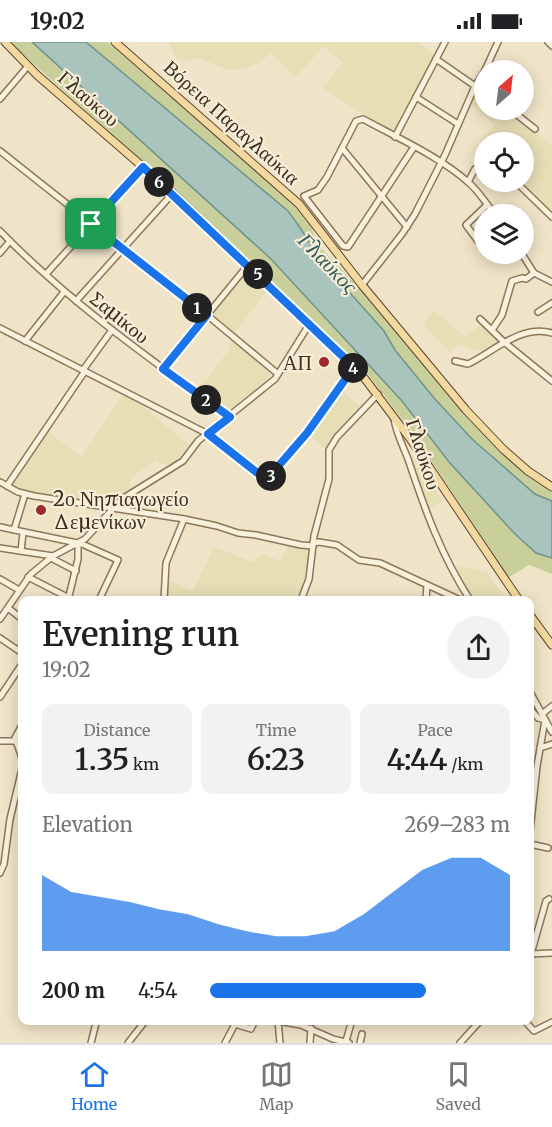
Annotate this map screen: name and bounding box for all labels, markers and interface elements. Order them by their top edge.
text: 19:02 [30,7,85,35]
street label: Βόρεια Παραγλαύκια [159,54,306,190]
north arrow [474,60,534,120]
map controls [474,60,534,264]
street label: Γλαύκου [53,65,125,131]
button: locate [474,132,534,192]
pin: 6 [144,167,174,197]
text: 6 [154,172,164,192]
pin [65,198,116,249]
button: layers [474,204,534,264]
icon: arrive [74,207,107,240]
water label: Γλαύκος [292,226,364,299]
pin: 5 [243,259,273,289]
text: 5 [253,264,263,284]
street label: Σαμίκου [85,285,155,349]
pin: 1 [182,293,212,323]
text: 1 [193,298,201,318]
place label: ΑΠ [283,350,312,375]
pin: 4 [338,353,368,383]
marker: ΑΠ [317,355,331,369]
text: 4 [348,358,358,378]
pin: 2 [191,385,221,415]
text: 2 [201,390,211,410]
street label: Γλαύκου [401,415,447,493]
pin: 3 [256,461,286,491]
text: 3 [266,466,276,486]
place label: 2ο Νηπιαγωγείο Δεμενίκων [53,486,189,534]
marker: 2ο Νηπιαγωγείο Δεμενίκων [34,503,48,517]
text: Evening run [42,614,239,655]
button: share [447,616,510,679]
text: 19:02 [42,657,91,682]
text: Distance [84,720,150,740]
text: Time [256,720,296,740]
text: Pace [418,720,453,740]
text: 1.35 [75,740,129,778]
text: 6:23 [247,740,305,778]
text: 4:44 [387,740,447,778]
text: km [129,754,159,774]
text: /km [447,754,483,774]
text: Elevation [42,812,133,837]
text: 269–283 m [405,812,510,837]
text: 200 m [42,978,105,1003]
text: 4:54 [138,978,177,1003]
tab: Home [71,1058,117,1114]
tab: Map [259,1058,293,1114]
tab: Saved [436,1058,481,1114]

